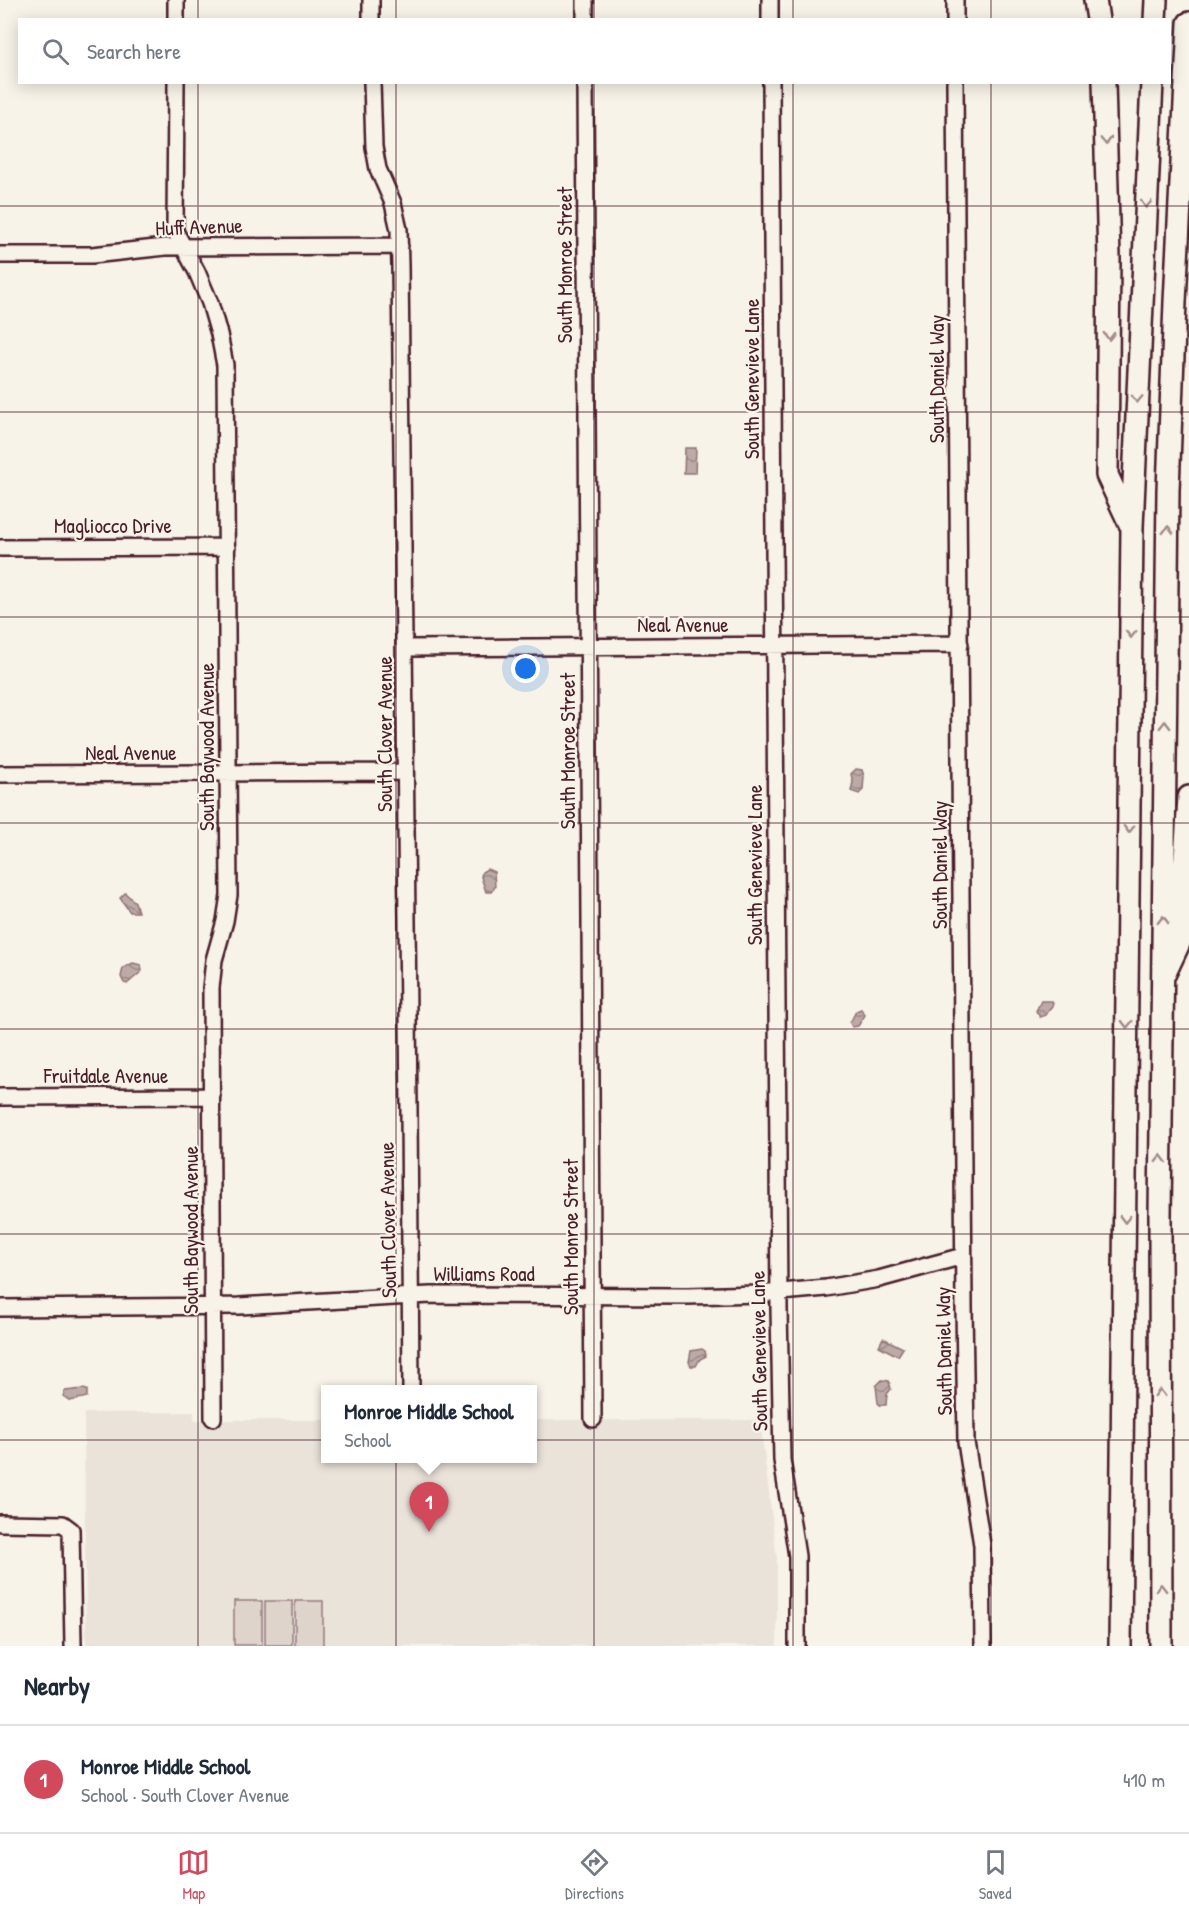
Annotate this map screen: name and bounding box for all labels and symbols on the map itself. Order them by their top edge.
one-way arrow [1099,136,1112,145]
street label: South Monroe Street [550,186,579,343]
one-way arrow [1139,199,1152,208]
street label: Huff Avenue [155,210,243,243]
street label: South Genevieve Lane [737,299,766,459]
street label: South Daniel Way [922,315,951,443]
one-way arrow [1103,331,1115,340]
one-way arrow [1130,394,1143,403]
street label: Magliocco Drive [54,511,172,540]
one-way arrow [1162,526,1174,535]
street label: Neal Avenue [637,610,729,639]
one-way arrow [1125,630,1137,639]
your location [511,654,540,683]
street label: South Clover Avenue [370,656,399,812]
street label: South Baywood Avenue [192,663,221,831]
street label: South Monroe Street [553,672,582,829]
one-way arrow [1159,721,1171,730]
street label: Neal Avenue [85,738,177,767]
street label: South Genevieve Lane [740,785,769,945]
street label: South Daniel Way [925,801,954,929]
one-way arrow [1123,825,1135,834]
one-way arrow [1157,916,1169,925]
one-way arrow [1121,1020,1133,1029]
street label: Fruitdale Avenue [43,1061,168,1090]
street label: South Clover Avenue [372,1142,403,1298]
street label: South Baywood Avenue [176,1146,205,1314]
one-way arrow [1154,1154,1167,1163]
street label: South Monroe Street [556,1158,585,1315]
one-way arrow [1119,1215,1131,1224]
street label: Williams Road [433,1259,535,1288]
street label: South Genevieve Lane [743,1270,774,1432]
street label: South Daniel Way [928,1286,959,1416]
one-way arrow [1154,1388,1166,1397]
pin: 1 [410,1482,448,1532]
one-way arrow [1155,1583,1167,1592]

